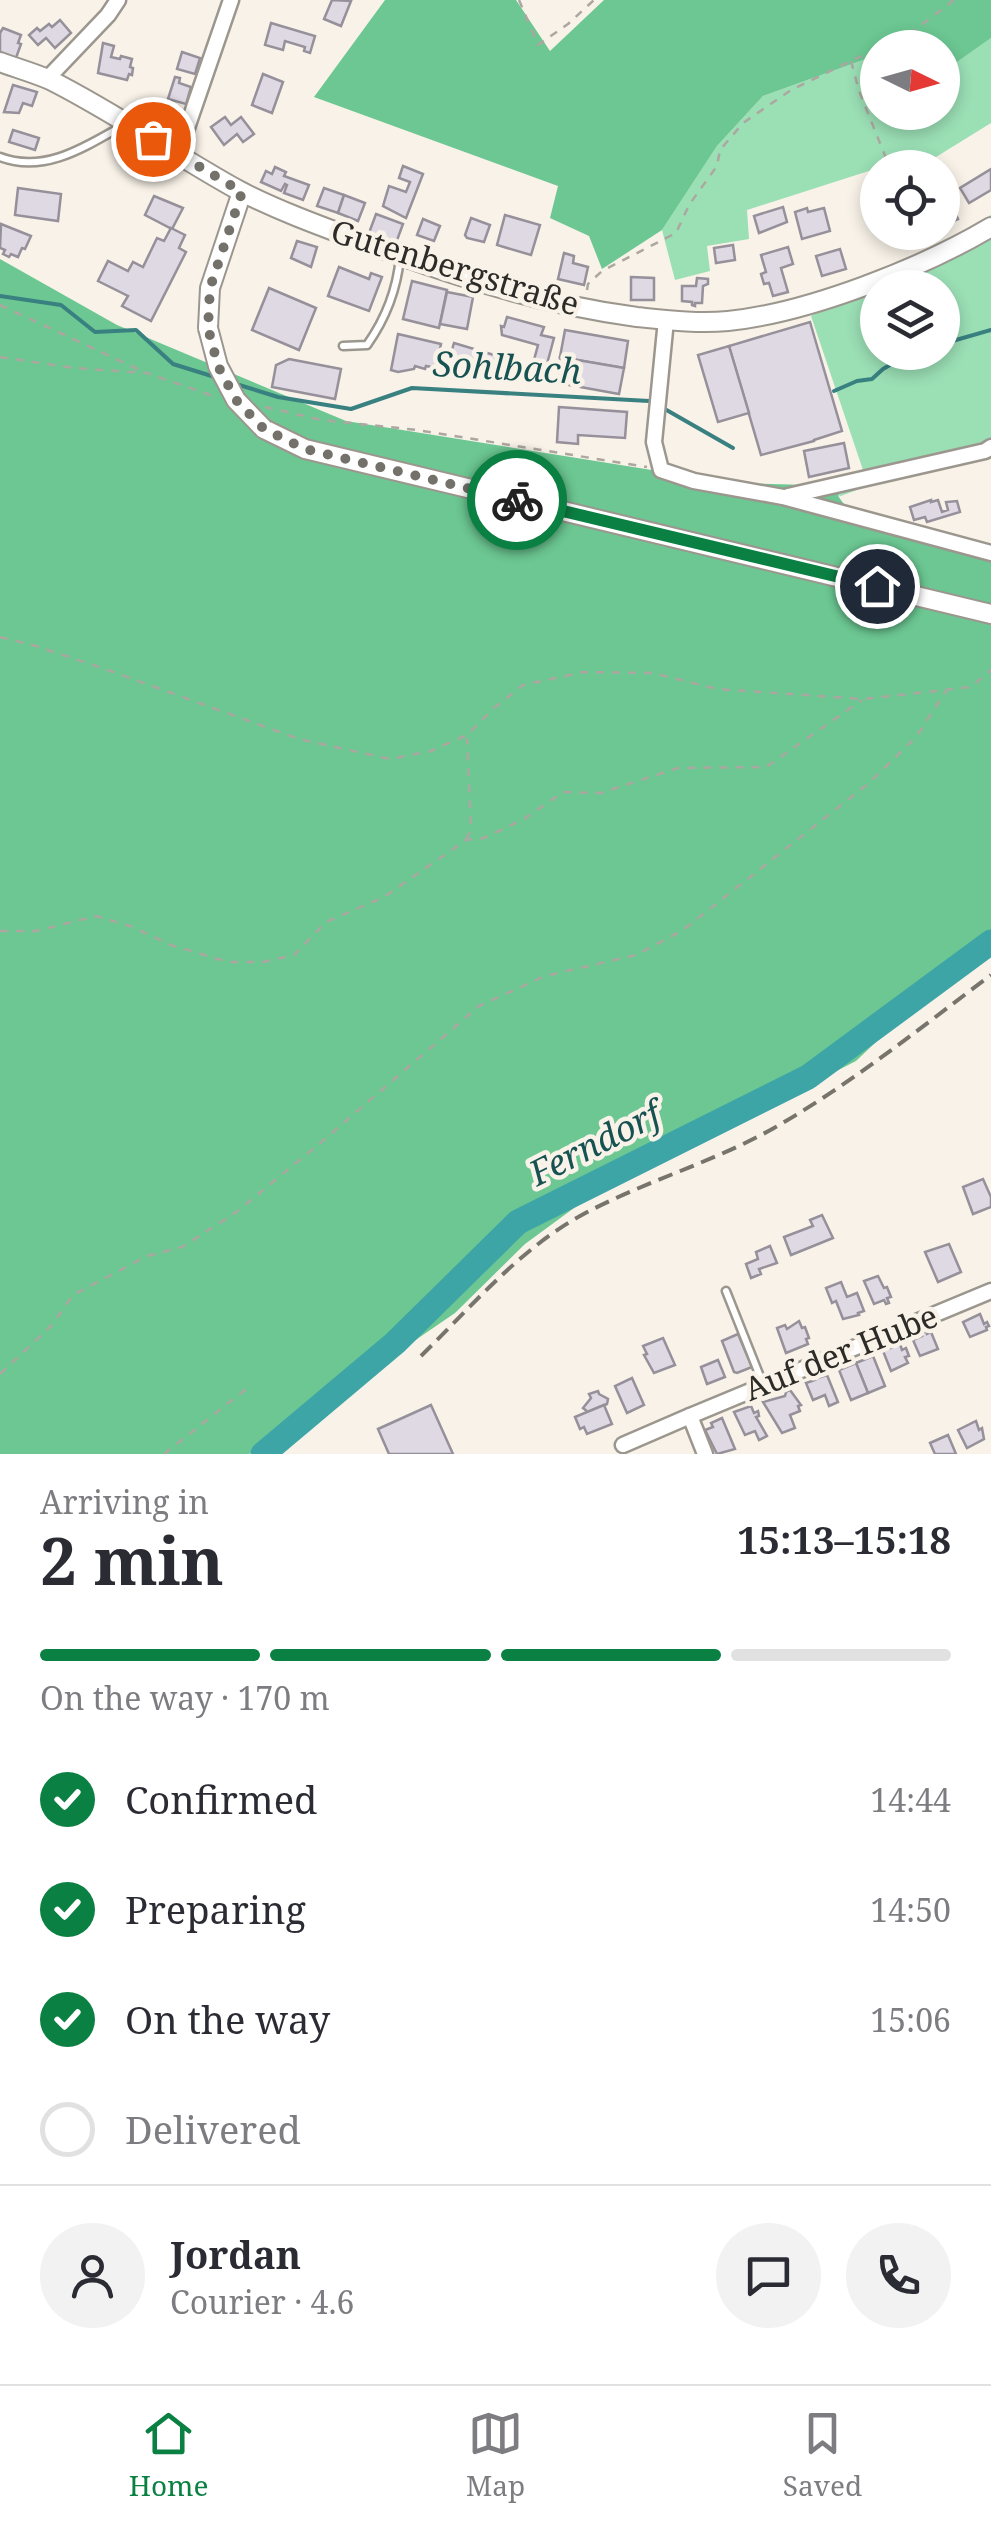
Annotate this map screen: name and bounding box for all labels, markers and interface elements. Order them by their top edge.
north arrow [860,30,960,130]
map controls [860,30,960,370]
pin [111,97,196,182]
icon: bag [126,112,181,167]
button: locate [860,150,960,250]
street label: Gutenbergstraße [326,208,585,325]
button: layers [860,270,960,370]
water label: Sohlbach [432,339,583,394]
courier [467,450,567,550]
icon: bike [490,473,545,528]
pin [835,544,920,629]
icon: home [850,559,905,614]
water label: Ferndorf [520,1086,674,1196]
street label: Auf der Hube [737,1293,944,1410]
text: Arriving in [40,1480,209,1523]
text: 15:13–15:18 [737,1513,951,1565]
text: 2 min [40,1516,224,1604]
text: On the way · 170 m [40,1676,330,1719]
icon: check [40,1772,95,1827]
text: Confirmed [125,1773,317,1825]
text: 14:44 [870,1778,951,1821]
icon: check [40,1882,95,1937]
text: Preparing [125,1883,306,1935]
text: 14:50 [870,1888,951,1931]
icon: check [40,1992,95,2047]
text: On the way [125,1993,330,2045]
text: 15:06 [870,1998,951,2041]
text: Delivered [125,2103,301,2155]
button: person [40,2223,145,2328]
button: chat [716,2223,821,2328]
button: phone [846,2223,951,2328]
text: Jordan [170,2228,301,2280]
text: Courier · 4.6 [170,2280,354,2323]
tab: Home [129,2406,209,2504]
tab: Map [466,2406,525,2504]
tab: Saved [783,2406,862,2504]

